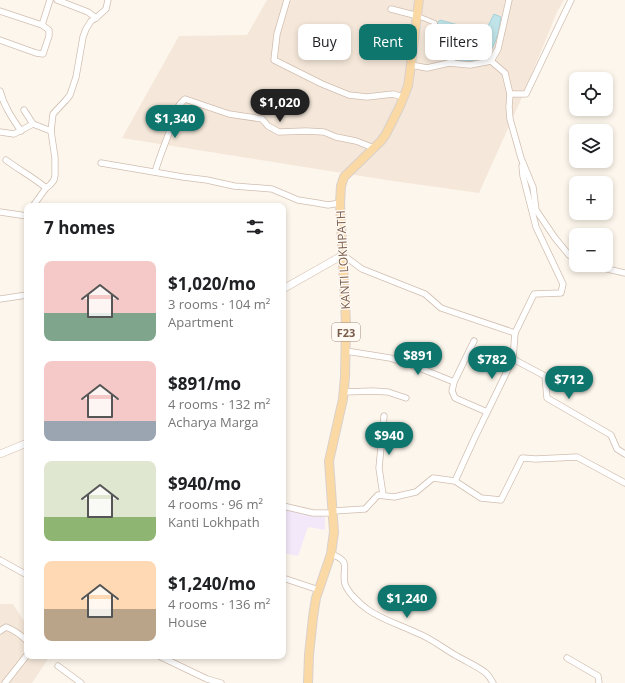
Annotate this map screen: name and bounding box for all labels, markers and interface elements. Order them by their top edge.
chip: Buy [298,24,351,60]
chip: Rent [359,24,417,60]
chip: Filters [425,24,492,60]
map controls [569,72,613,272]
button: locate [569,72,613,116]
pin: $1,020 [247,89,313,123]
text: $1,020 [260,93,300,111]
pin: $1,340 [142,105,208,139]
text: $1,340 [155,109,195,127]
button: layers [569,124,613,168]
button: + [569,176,613,220]
street label: KANTI LOKHPATH [332,210,354,310]
text: 7 homes [44,216,115,239]
icon: filters [244,216,266,238]
button: − [569,228,613,272]
text: $1,020/mo [168,272,256,295]
icon: home [76,277,124,325]
text: 3 rooms · 104 m² [168,295,270,313]
text: Apartment [168,313,233,331]
road number: F23 [332,323,360,341]
pin: $891 [394,342,442,376]
text: $891 [403,346,433,364]
pin: $782 [468,346,516,380]
text: $782 [477,350,507,368]
pin: $712 [545,366,593,400]
text: $712 [554,370,584,388]
text: $891/mo [168,372,241,395]
icon: home [76,377,124,425]
text: 4 rooms · 132 m² [168,395,270,413]
text: Acharya Marga [168,413,259,431]
pin: $940 [365,422,413,456]
text: $940 [374,426,404,444]
text: $940/mo [168,472,241,495]
icon: home [76,477,124,525]
text: 4 rooms · 96 m² [168,495,263,513]
text: Kanti Lokhpath [168,513,260,531]
text: $1,240/mo [168,572,256,595]
icon: home [76,577,124,625]
pin: $1,240 [374,585,440,619]
text: $1,240 [387,589,427,607]
text: 4 rooms · 136 m² [168,595,270,613]
text: House [168,613,207,631]

